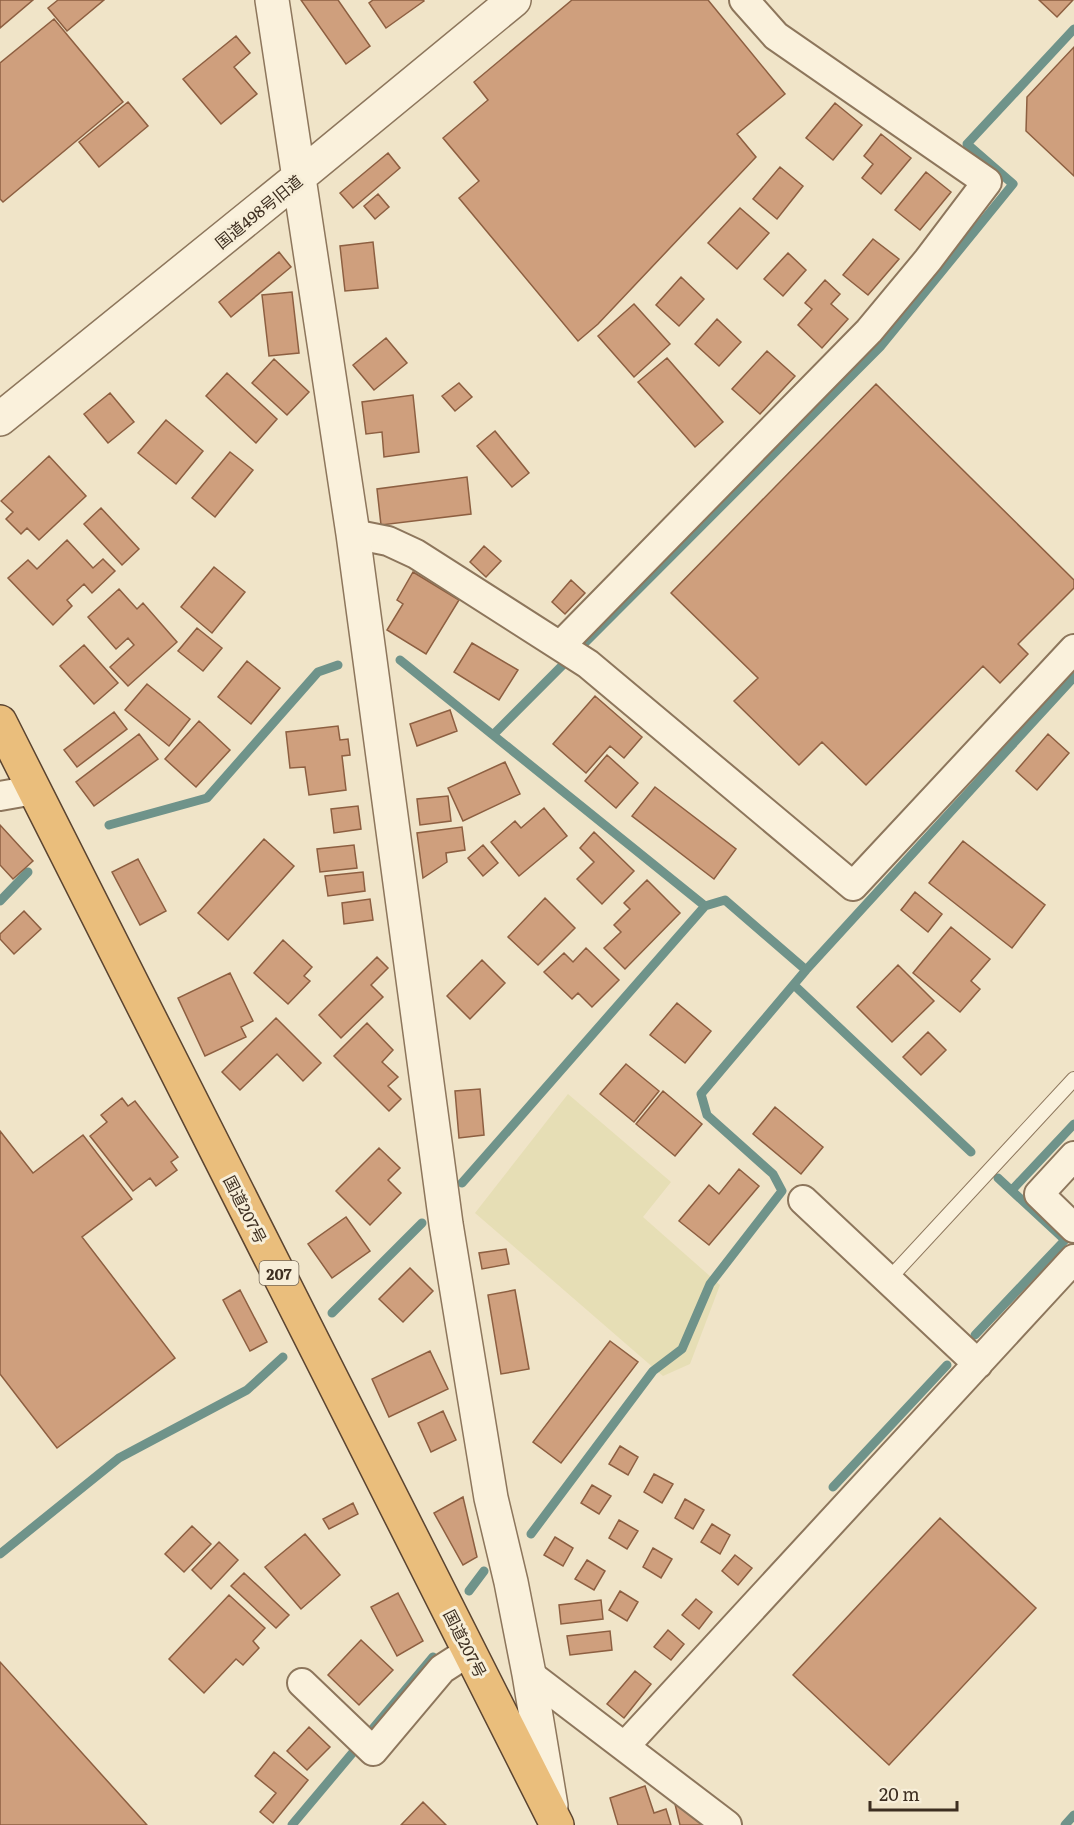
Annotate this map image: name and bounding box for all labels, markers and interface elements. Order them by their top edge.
street label: 国道498号旧道 [209,168,307,254]
street label: 国道207号 [219,1171,273,1247]
road number: 207 [260,1261,298,1285]
street label: 国道207号 [439,1605,493,1681]
scale bar [870,1774,957,1812]
text: 20 m [879,1780,920,1807]

